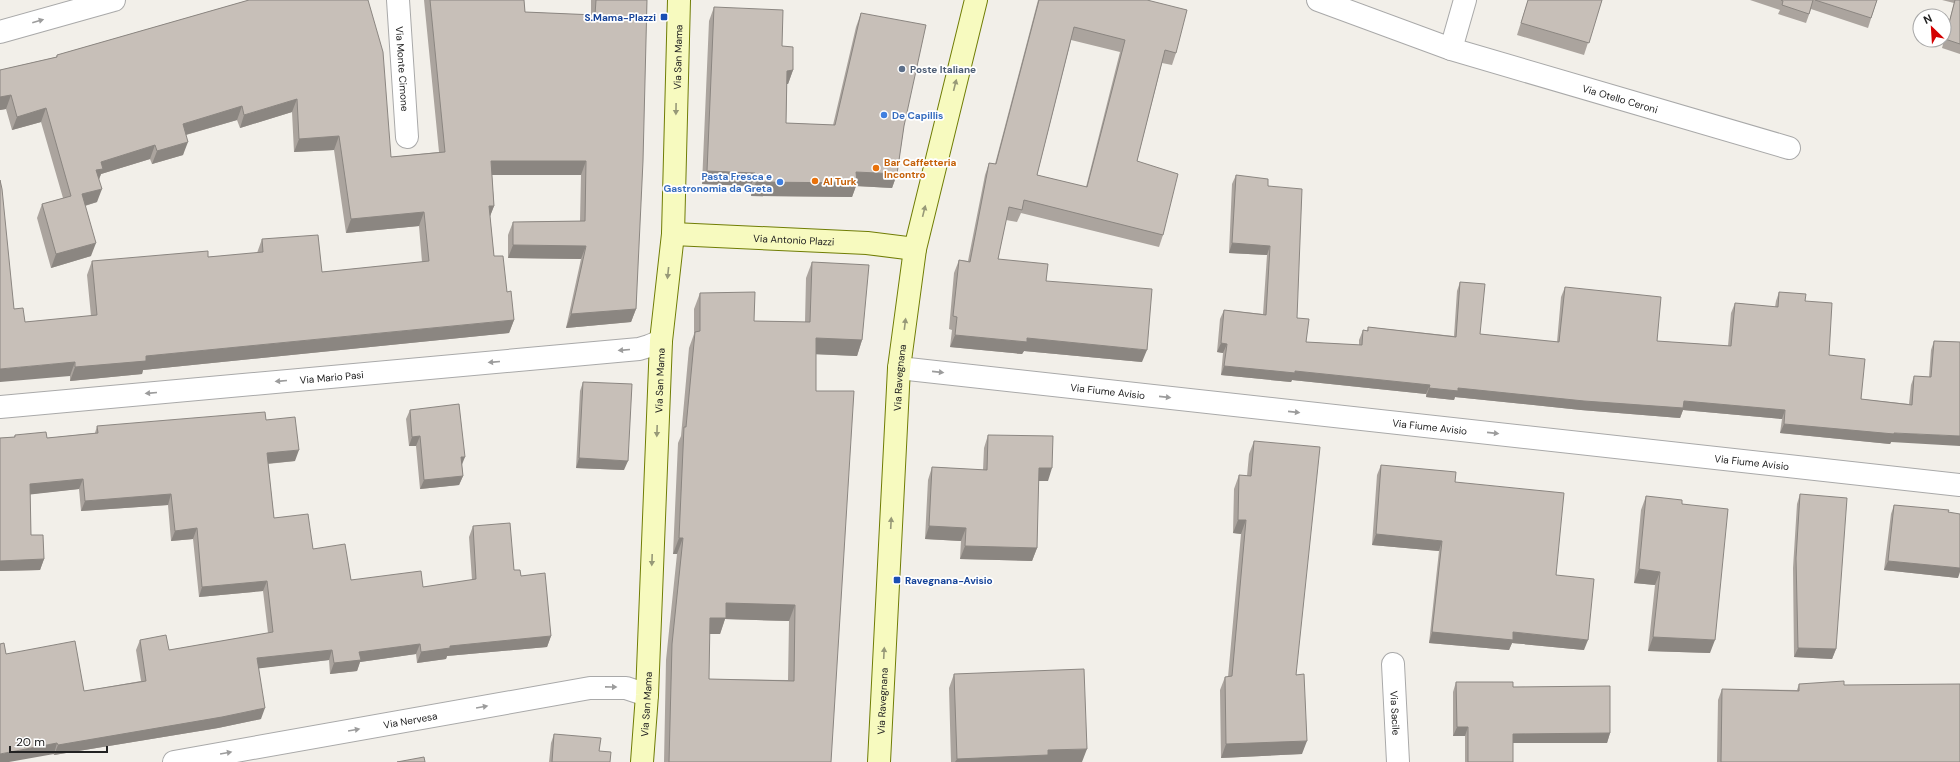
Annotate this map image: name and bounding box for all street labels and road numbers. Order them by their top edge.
street label: Via San Mama [670,24,685,90]
street label: Via Monte Cimone [393,26,412,112]
street label: Via Otello Ceroni [1581,81,1659,116]
street label: Via Antonio Plazzi [753,231,835,248]
street label: Via Ravegnana [890,343,909,411]
street label: Via San Mama [652,348,667,413]
street label: Via Mario Pasi [299,368,364,386]
street label: Via Fiume Avisio [1070,380,1146,402]
street label: Via Fiume Avisio [1392,416,1468,437]
street label: Via Fiume Avisio [1714,451,1790,473]
street label: Via Ravegnana [874,667,890,735]
street label: Via San Mama [637,671,654,737]
street label: Via Sacile [1388,690,1403,736]
street label: Via Nervesa [382,709,438,731]

